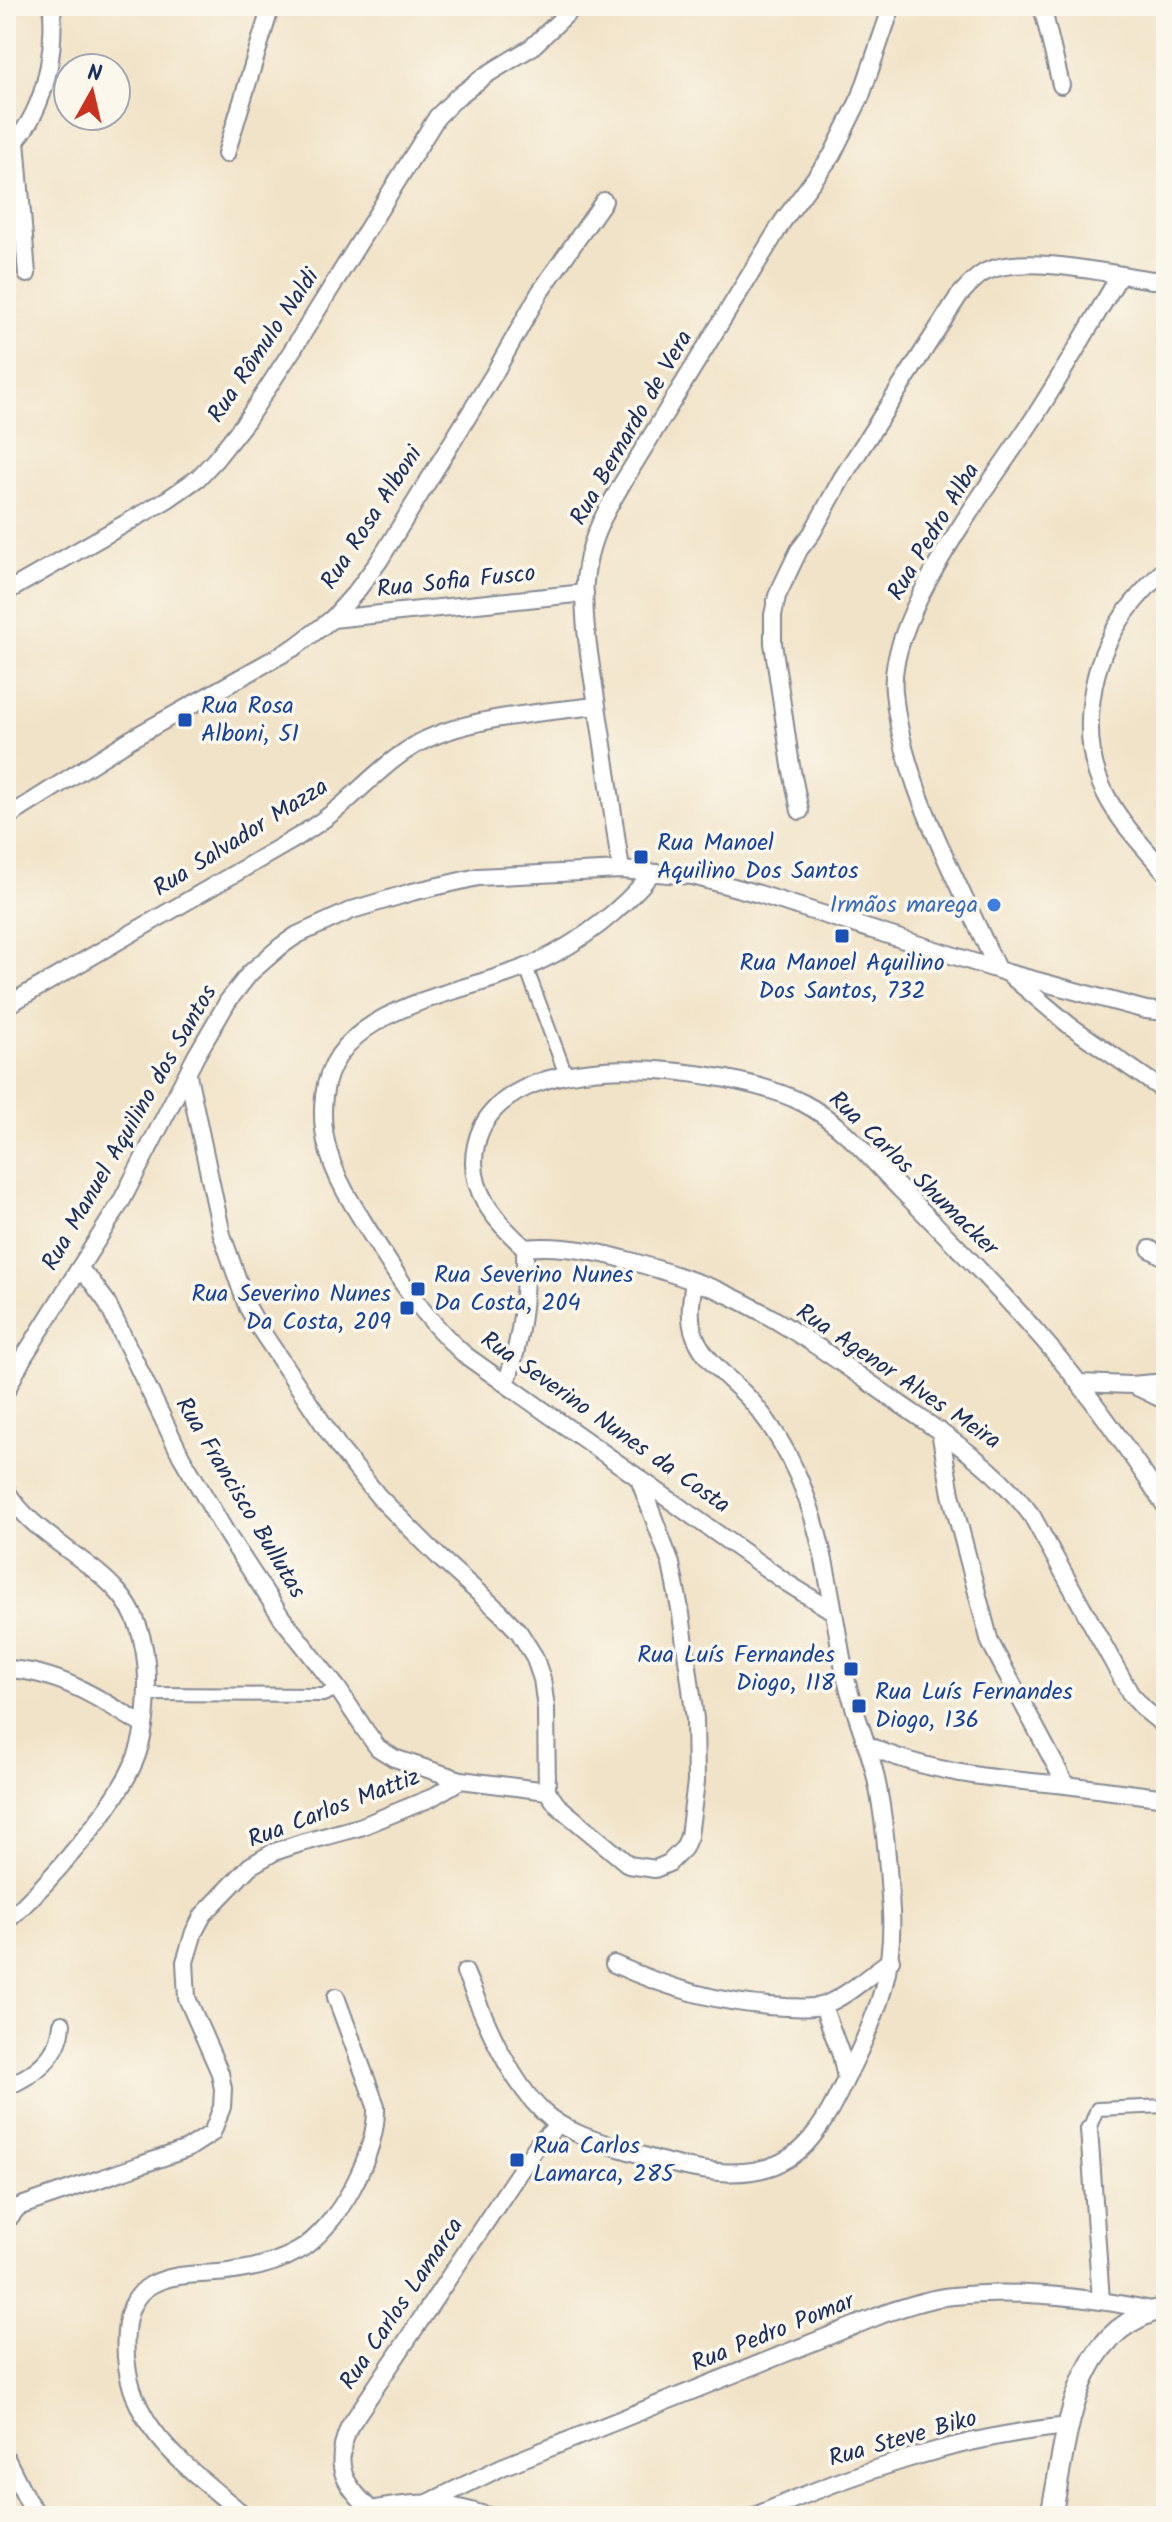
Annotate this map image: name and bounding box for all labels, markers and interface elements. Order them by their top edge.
north arrow [52,52,132,132]
text: N [85,56,104,93]
street label: Rua Rômulo Naldi [198,260,331,431]
street label: Rua Bernardo de Vera [560,323,704,533]
street label: Rua Rosa Alboni [311,437,434,598]
street label: Rua Pedro Alba [877,456,991,608]
street label: Rua Sofia Fusco [375,554,537,610]
place label: Rua Rosa Alboni, 51 [201,687,299,754]
marker: Rua Rosa Alboni, 51 [176,711,194,729]
street label: Rua Salvador Mazza [146,768,336,908]
place label: Rua Manoel Aquilino Dos Santos [657,824,858,891]
marker: Rua Manoel Aquilino Dos Santos [632,848,650,866]
place label: Irmãos marega [830,886,978,925]
marker: Irmãos marega [985,896,1003,914]
marker: Rua Manoel Aquilino Dos Santos, 732 [833,927,851,945]
place label: Rua Manoel Aquilino Dos Santos, 732 [739,944,945,1011]
street label: Rua Manuel Aquilino dos Santos [32,977,228,1279]
street label: Rua Carlos Shumacker [819,1082,1009,1268]
place label: Rua Severino Nunes Da Costa, 204 [434,1256,633,1323]
place label: Rua Severino Nunes Da Costa, 209 [192,1275,391,1342]
marker: Rua Severino Nunes Da Costa, 204 [409,1280,427,1298]
street label: Rua Agenor Alves Meira [787,1294,1009,1460]
marker: Rua Severino Nunes Da Costa, 209 [398,1299,416,1317]
street label: Rua Severino Nunes da Costa [472,1322,738,1524]
street label: Rua Francisco Bullutas [164,1390,316,1606]
place label: Rua Luís Fernandes Diogo, 118 [637,1636,836,1703]
marker: Rua Luís Fernandes Diogo, 118 [842,1660,860,1678]
place label: Rua Luís Fernandes Diogo, 136 [875,1673,1073,1740]
marker: Rua Luís Fernandes Diogo, 136 [850,1697,868,1715]
street label: Rua Carlos Mattiz [242,1758,426,1860]
place label: Rua Carlos Lamarca, 285 [533,2127,676,2194]
marker: Rua Carlos Lamarca, 285 [508,2151,526,2169]
street label: Rua Carlos Lamarca [330,2210,474,2398]
street label: Rua Pedro Pomar [686,2282,862,2383]
street label: Rua Steve Biko [824,2399,982,2479]

